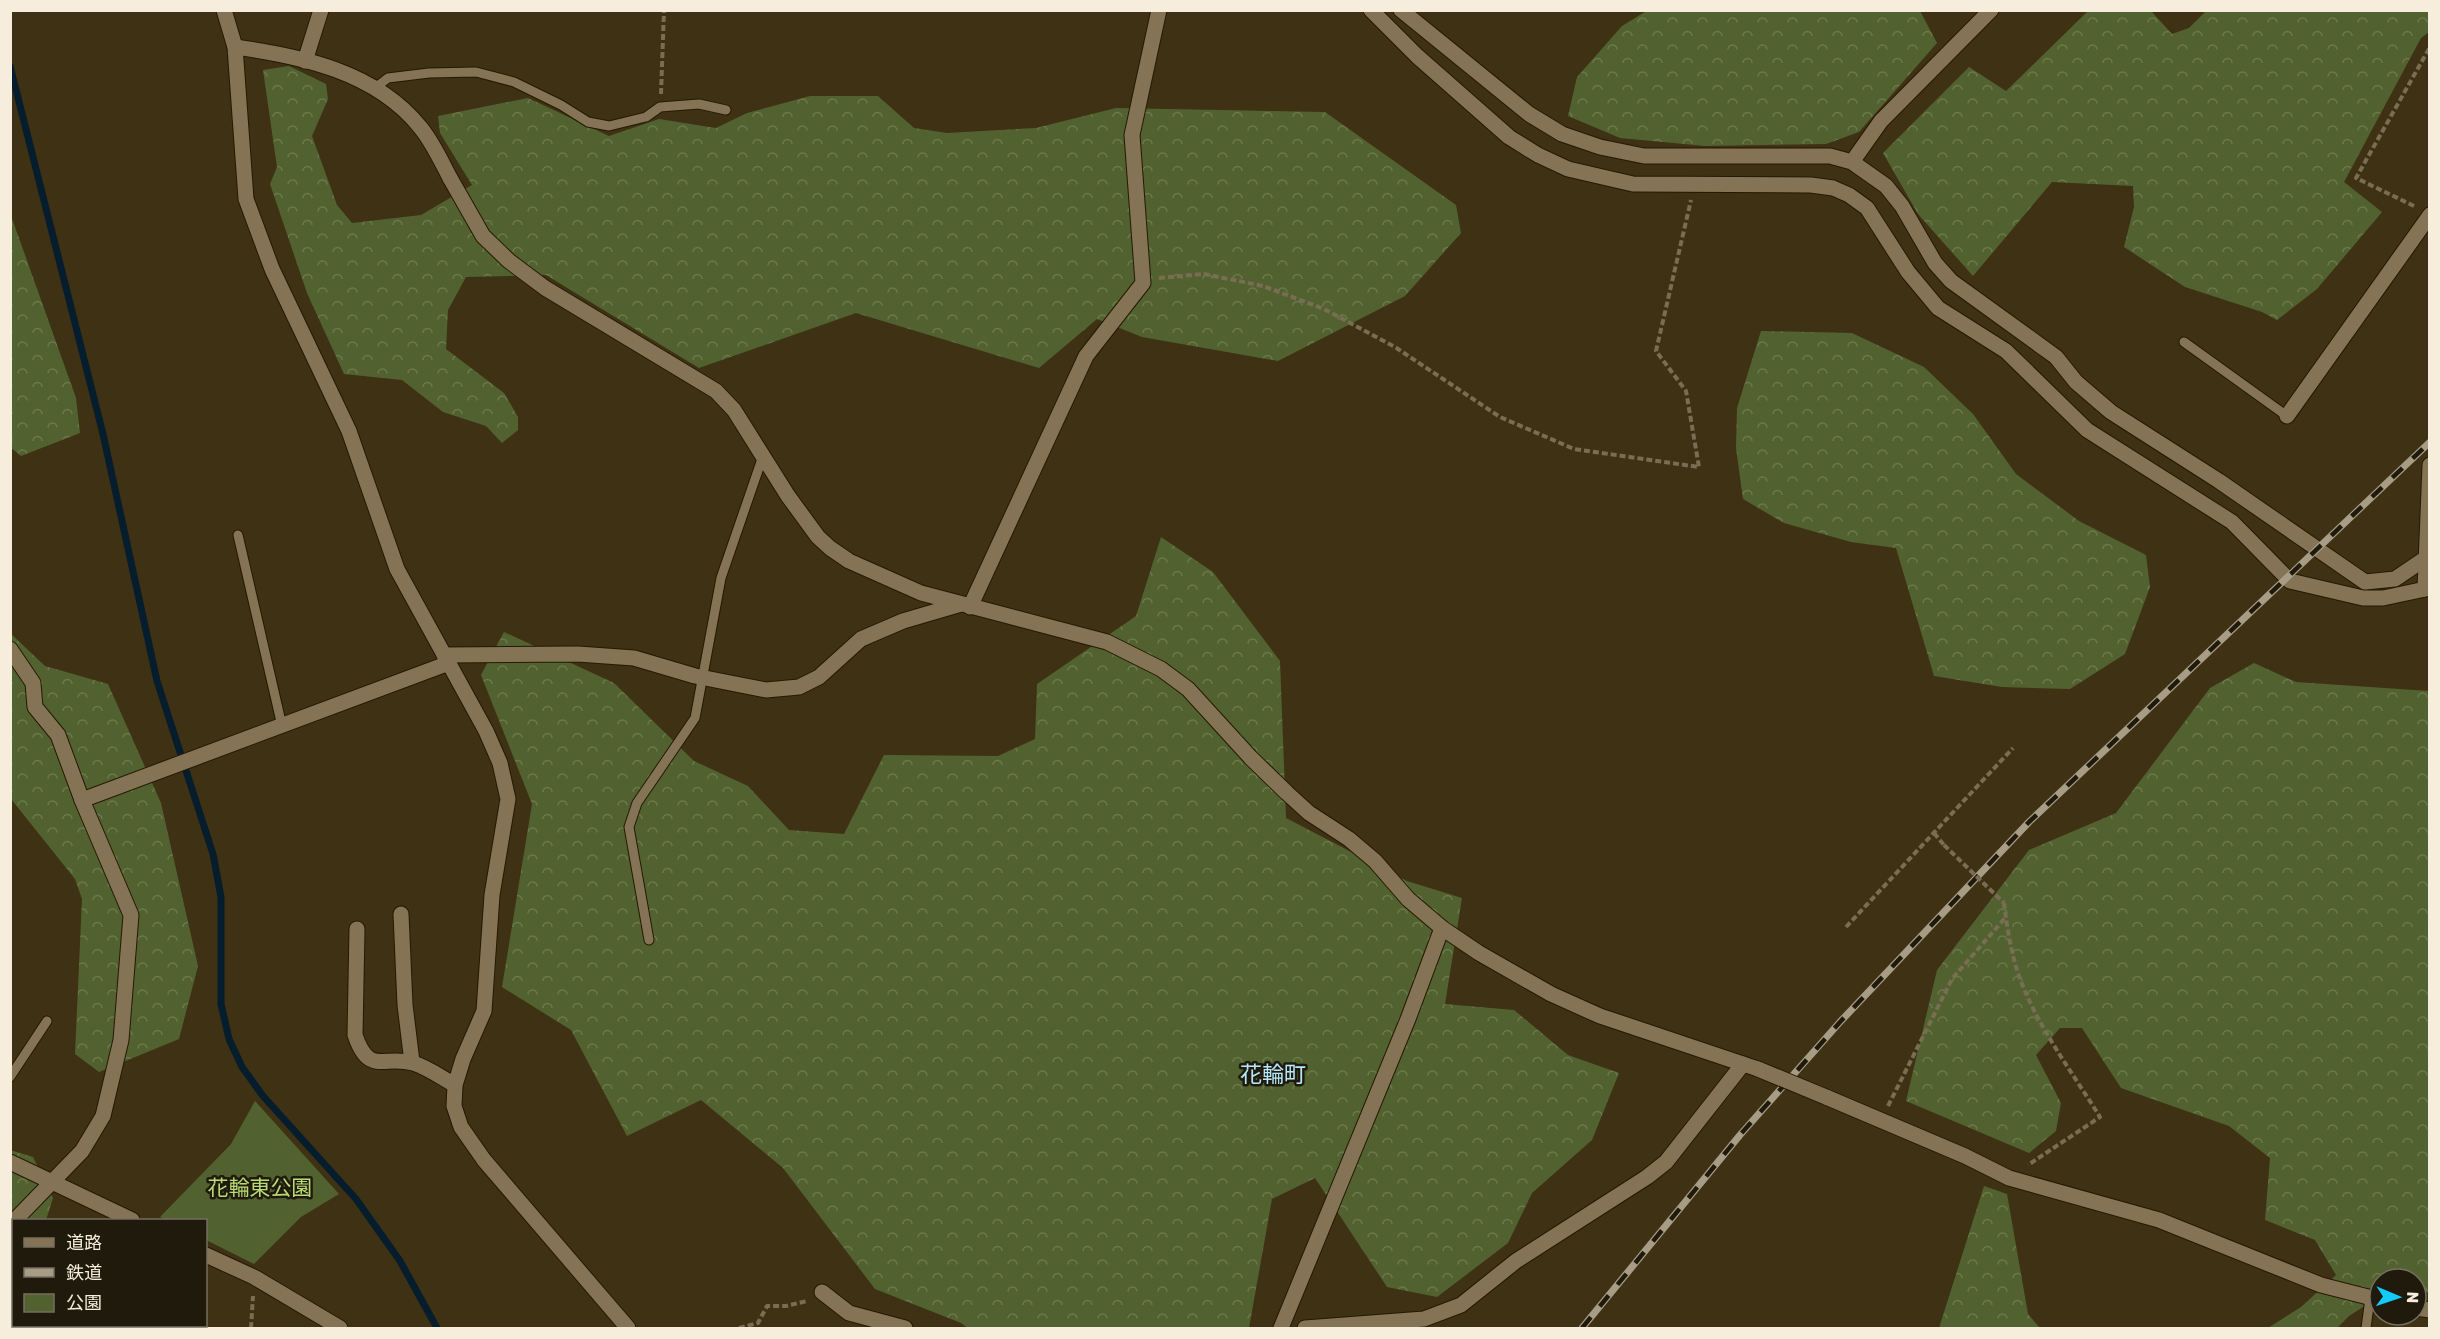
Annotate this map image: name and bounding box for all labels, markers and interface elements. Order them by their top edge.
district label: 花輪町 [1240,1061,1306,1088]
park label: 花輪東公園 [208,1175,313,1200]
legend [12,1219,207,1327]
text: 道路 [66,1232,102,1254]
text: 鉄道 [66,1262,102,1284]
north arrow [2368,1267,2428,1327]
text: N [2403,1291,2422,1304]
text: 公園 [66,1292,102,1314]

